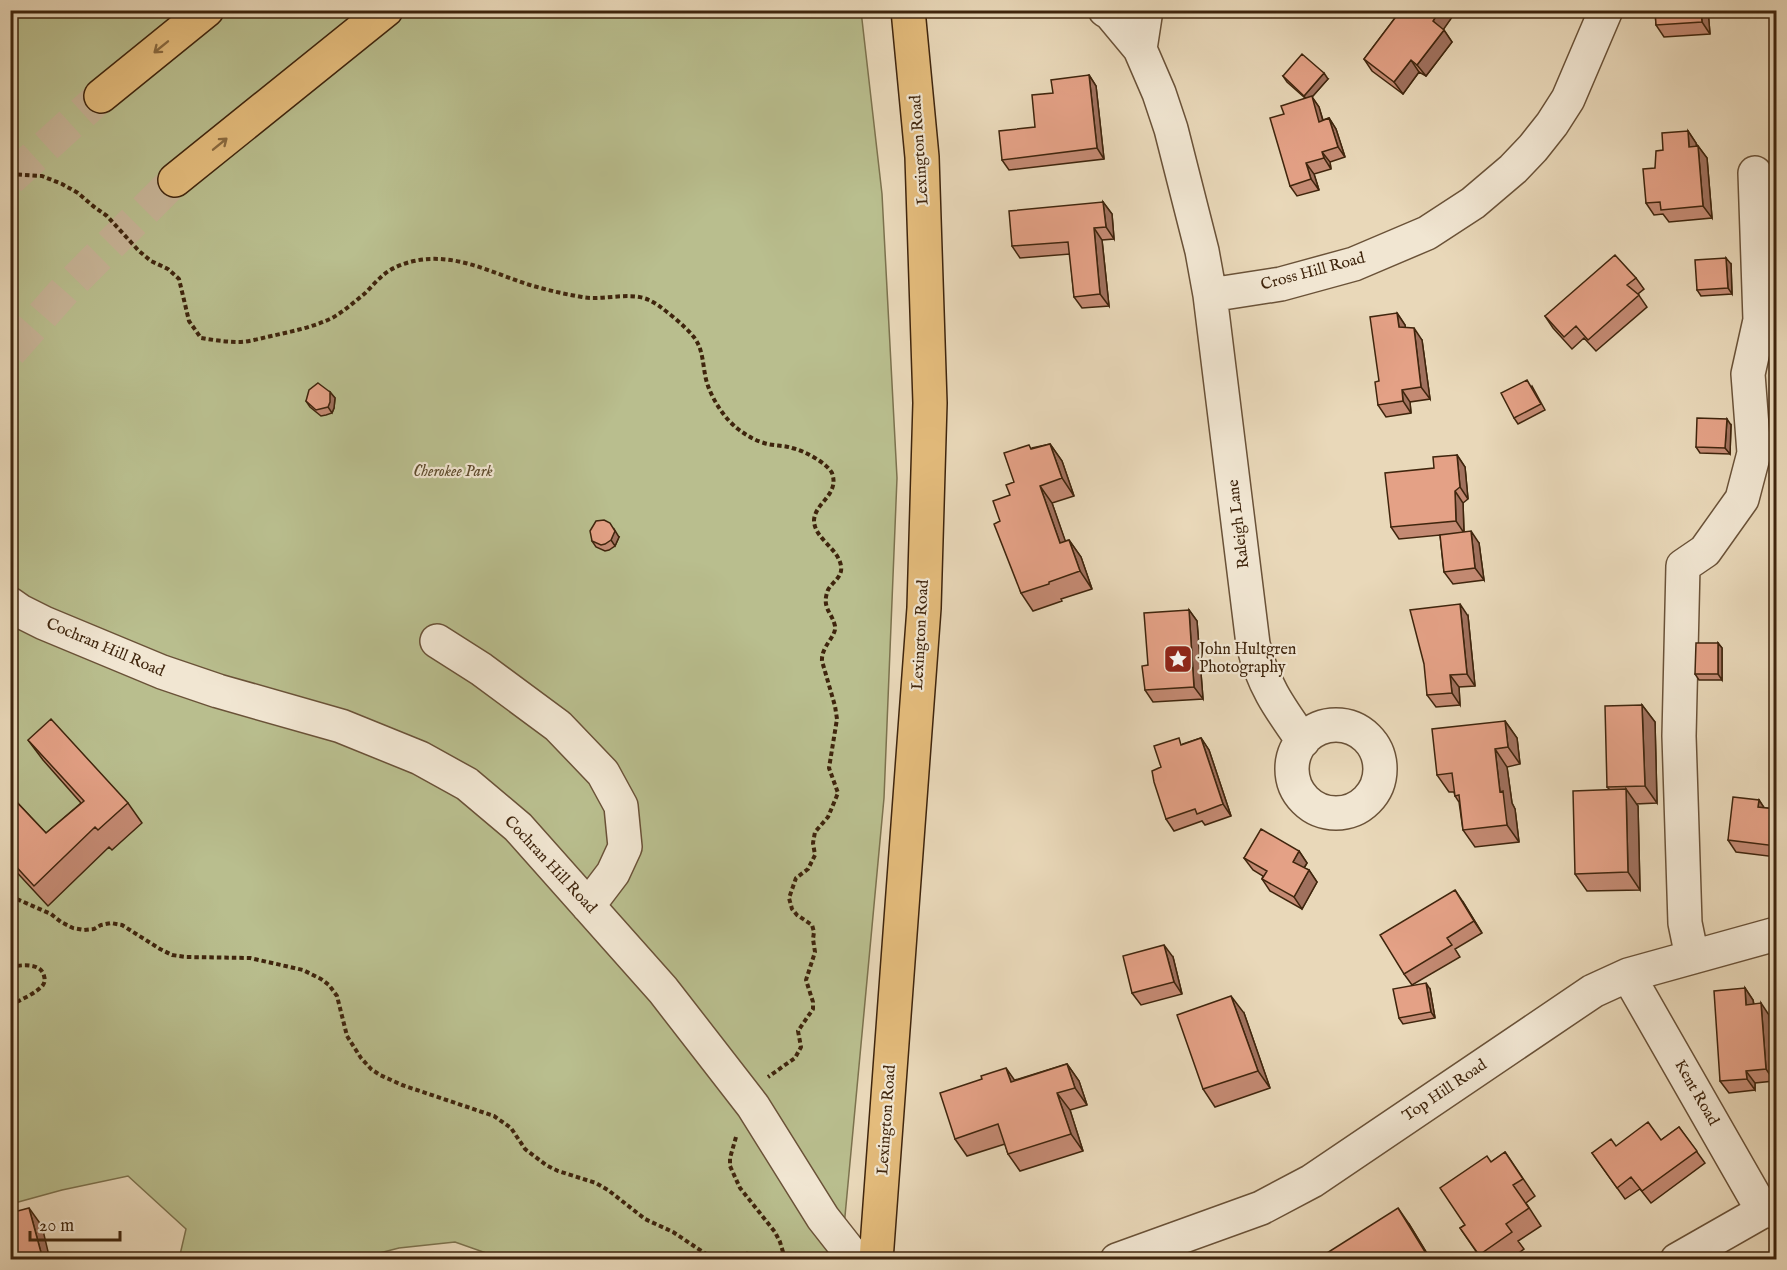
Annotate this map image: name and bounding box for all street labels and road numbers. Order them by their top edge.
street label: Lexington Road [906,94,934,206]
street label: Cross Hill Road [1259,248,1368,296]
street label: Raleigh Lane [1224,478,1254,570]
street label: Lexington Road [908,579,934,691]
street label: Cochran Hill Road [43,614,168,682]
street label: Cochran Hill Road [499,812,601,918]
street label: Top Hill Road [1399,1055,1491,1127]
street label: Kent Road [1669,1057,1723,1130]
street label: Lexington Road [873,1064,901,1176]

